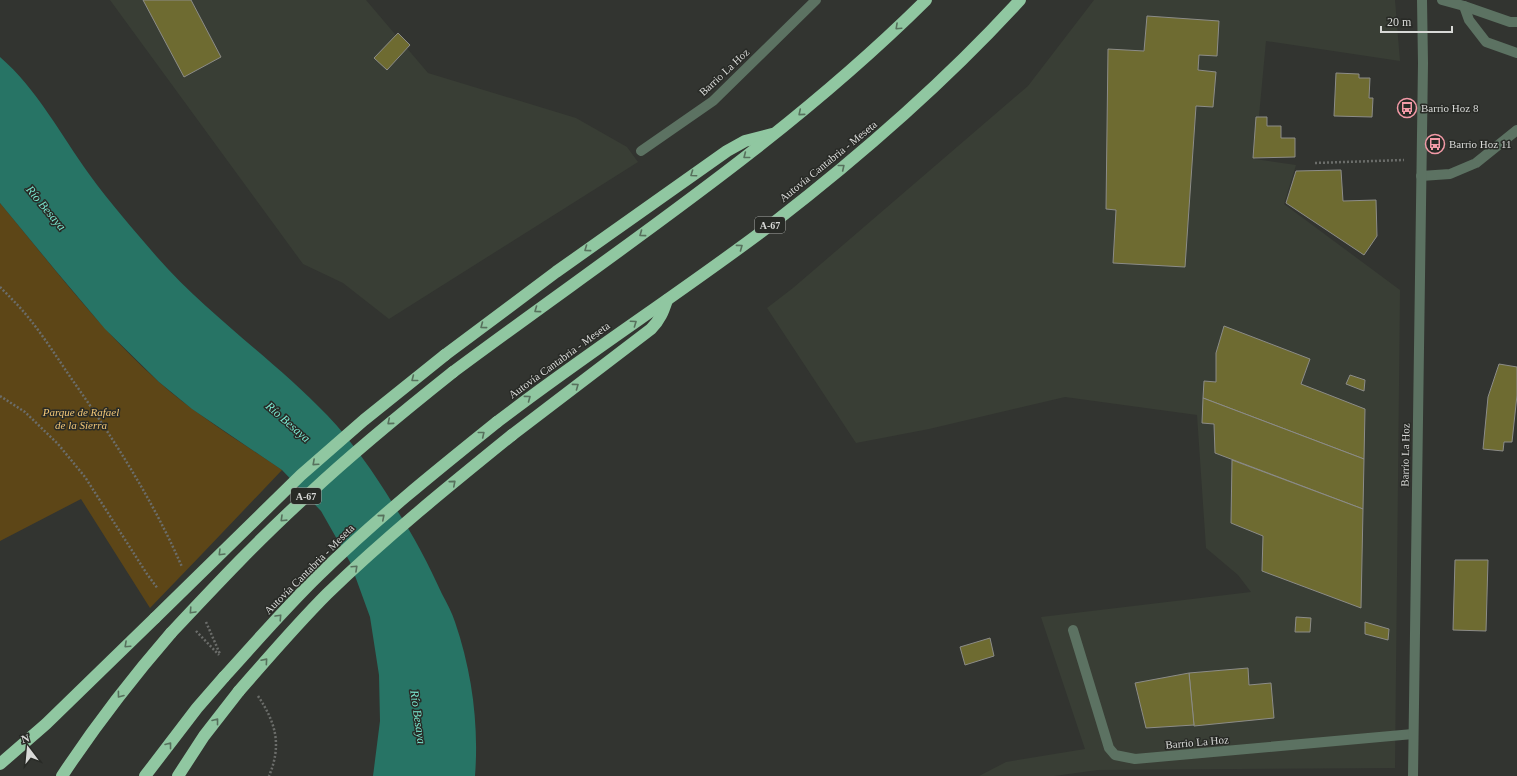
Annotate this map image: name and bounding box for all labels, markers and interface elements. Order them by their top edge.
scale bar [1381,8,1452,34]
text: 20 m [1387,15,1412,29]
one-way arrow [895,22,903,30]
street label: Barrio La Hoz [697,46,751,98]
bus stop icon: Barrio Hoz 8 [1396,97,1418,119]
place label: Barrio Hoz 8 [1421,102,1479,114]
one-way arrow [798,109,805,116]
street label: Autovía Cantabria - Meseta [777,118,879,204]
bus stop icon: Barrio Hoz 11 [1424,133,1446,155]
place label: Barrio Hoz 11 [1449,138,1512,150]
one-way arrow [744,152,751,159]
one-way arrow [837,164,845,171]
one-way arrow [691,169,698,176]
water label: Río Besaya [23,182,69,233]
road number: A-67 [755,217,785,233]
one-way arrow [639,229,646,237]
one-way arrow [585,244,592,251]
one-way arrow [735,245,742,252]
one-way arrow [534,305,541,312]
street label: Autovía Cantabria - Meseta [506,319,612,401]
one-way arrow [630,320,637,328]
one-way arrow [480,322,487,329]
one-way arrow [412,374,419,381]
one-way arrow [572,383,579,390]
one-way arrow [524,396,531,403]
water label: Río Besaya [262,398,313,445]
park label: Parque de Rafael de la Sierra [42,406,119,431]
one-way arrow [387,418,395,425]
street label: Barrio La Hoz [1398,423,1412,487]
one-way arrow [477,432,484,439]
one-way arrow [312,458,320,465]
one-way arrow [449,480,456,487]
road number: A-67 [291,488,321,504]
one-way arrow [280,514,288,521]
one-way arrow [377,515,385,522]
street label: Autovía Cantabria - Meseta [262,522,356,616]
one-way arrow [218,548,226,555]
one-way arrow [350,565,358,573]
one-way arrow [189,606,197,614]
one-way arrow [274,615,281,622]
one-way arrow [124,640,132,648]
one-way arrow [260,659,267,666]
water label: Río Besaya [407,688,429,745]
one-way arrow [118,691,125,698]
one-way arrow [211,718,219,725]
north arrow [8,728,48,768]
text: N [20,732,31,745]
street label: Barrio La Hoz [1165,733,1229,751]
one-way arrow [164,742,171,749]

